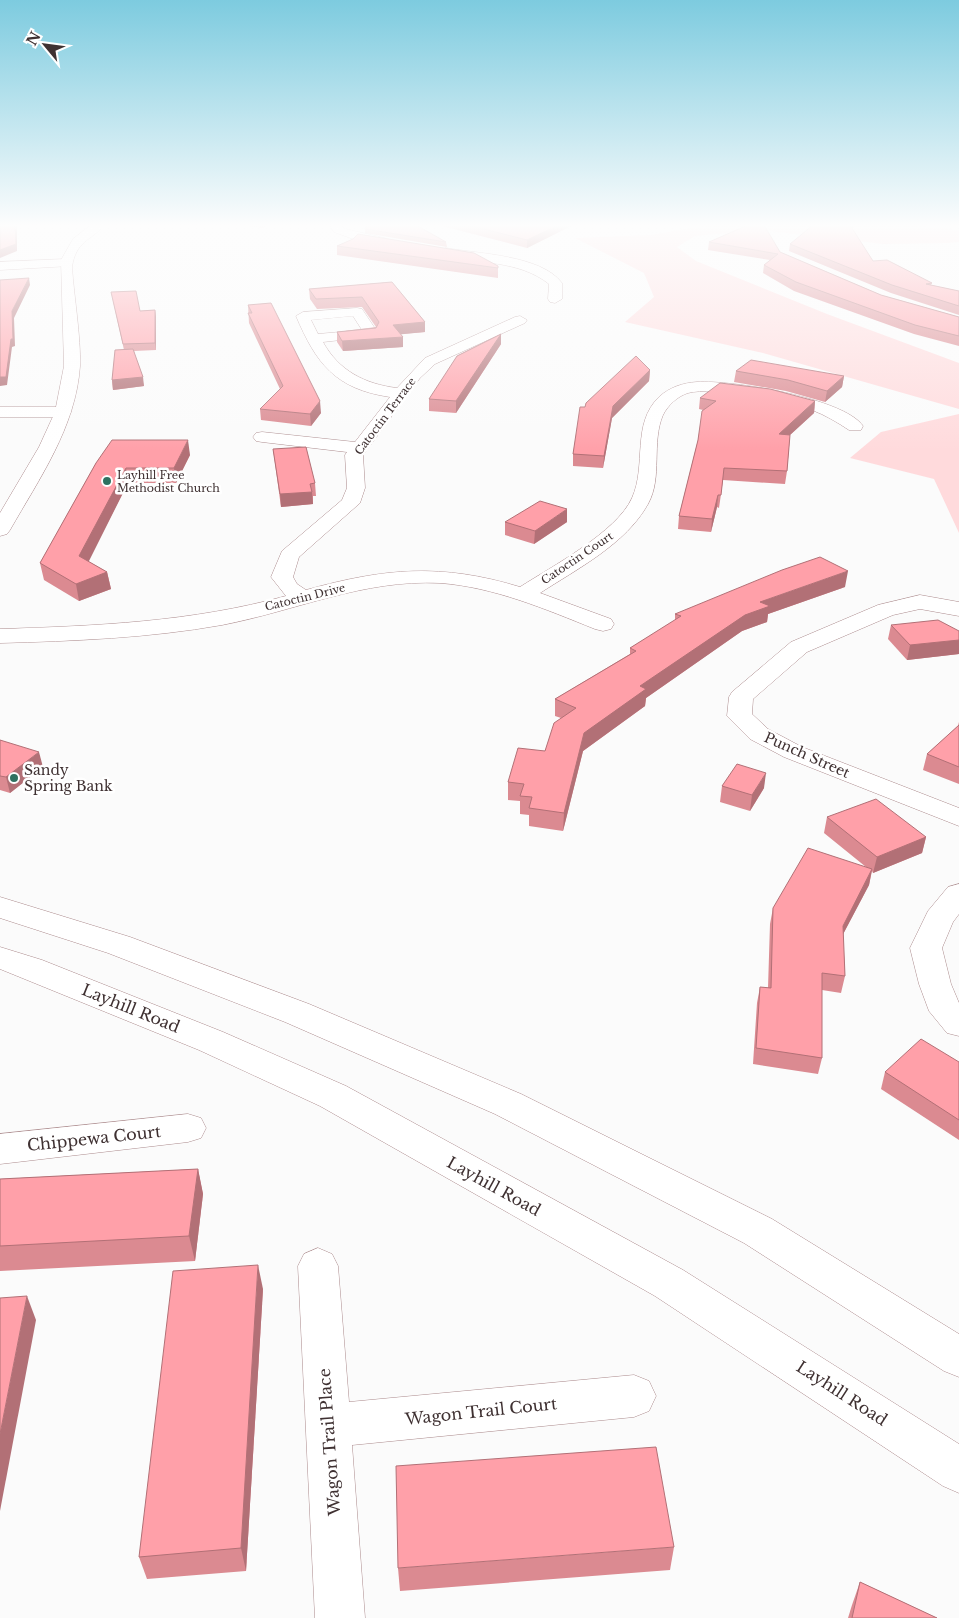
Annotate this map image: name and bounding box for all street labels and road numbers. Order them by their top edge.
street label: Catoctin Terrace [351,375,419,457]
street label: Catoctin Court [538,528,616,587]
street label: Catoctin Drive [263,580,347,614]
street label: Punch Street [761,728,853,782]
street label: Layhill Road [79,979,183,1037]
street label: Chippewa Court [26,1121,162,1155]
street label: Layhill Road [444,1152,545,1220]
street label: Layhill Road [793,1356,891,1430]
street label: Wagon Trail Place [314,1368,344,1517]
street label: Wagon Trail Court [403,1393,558,1429]

